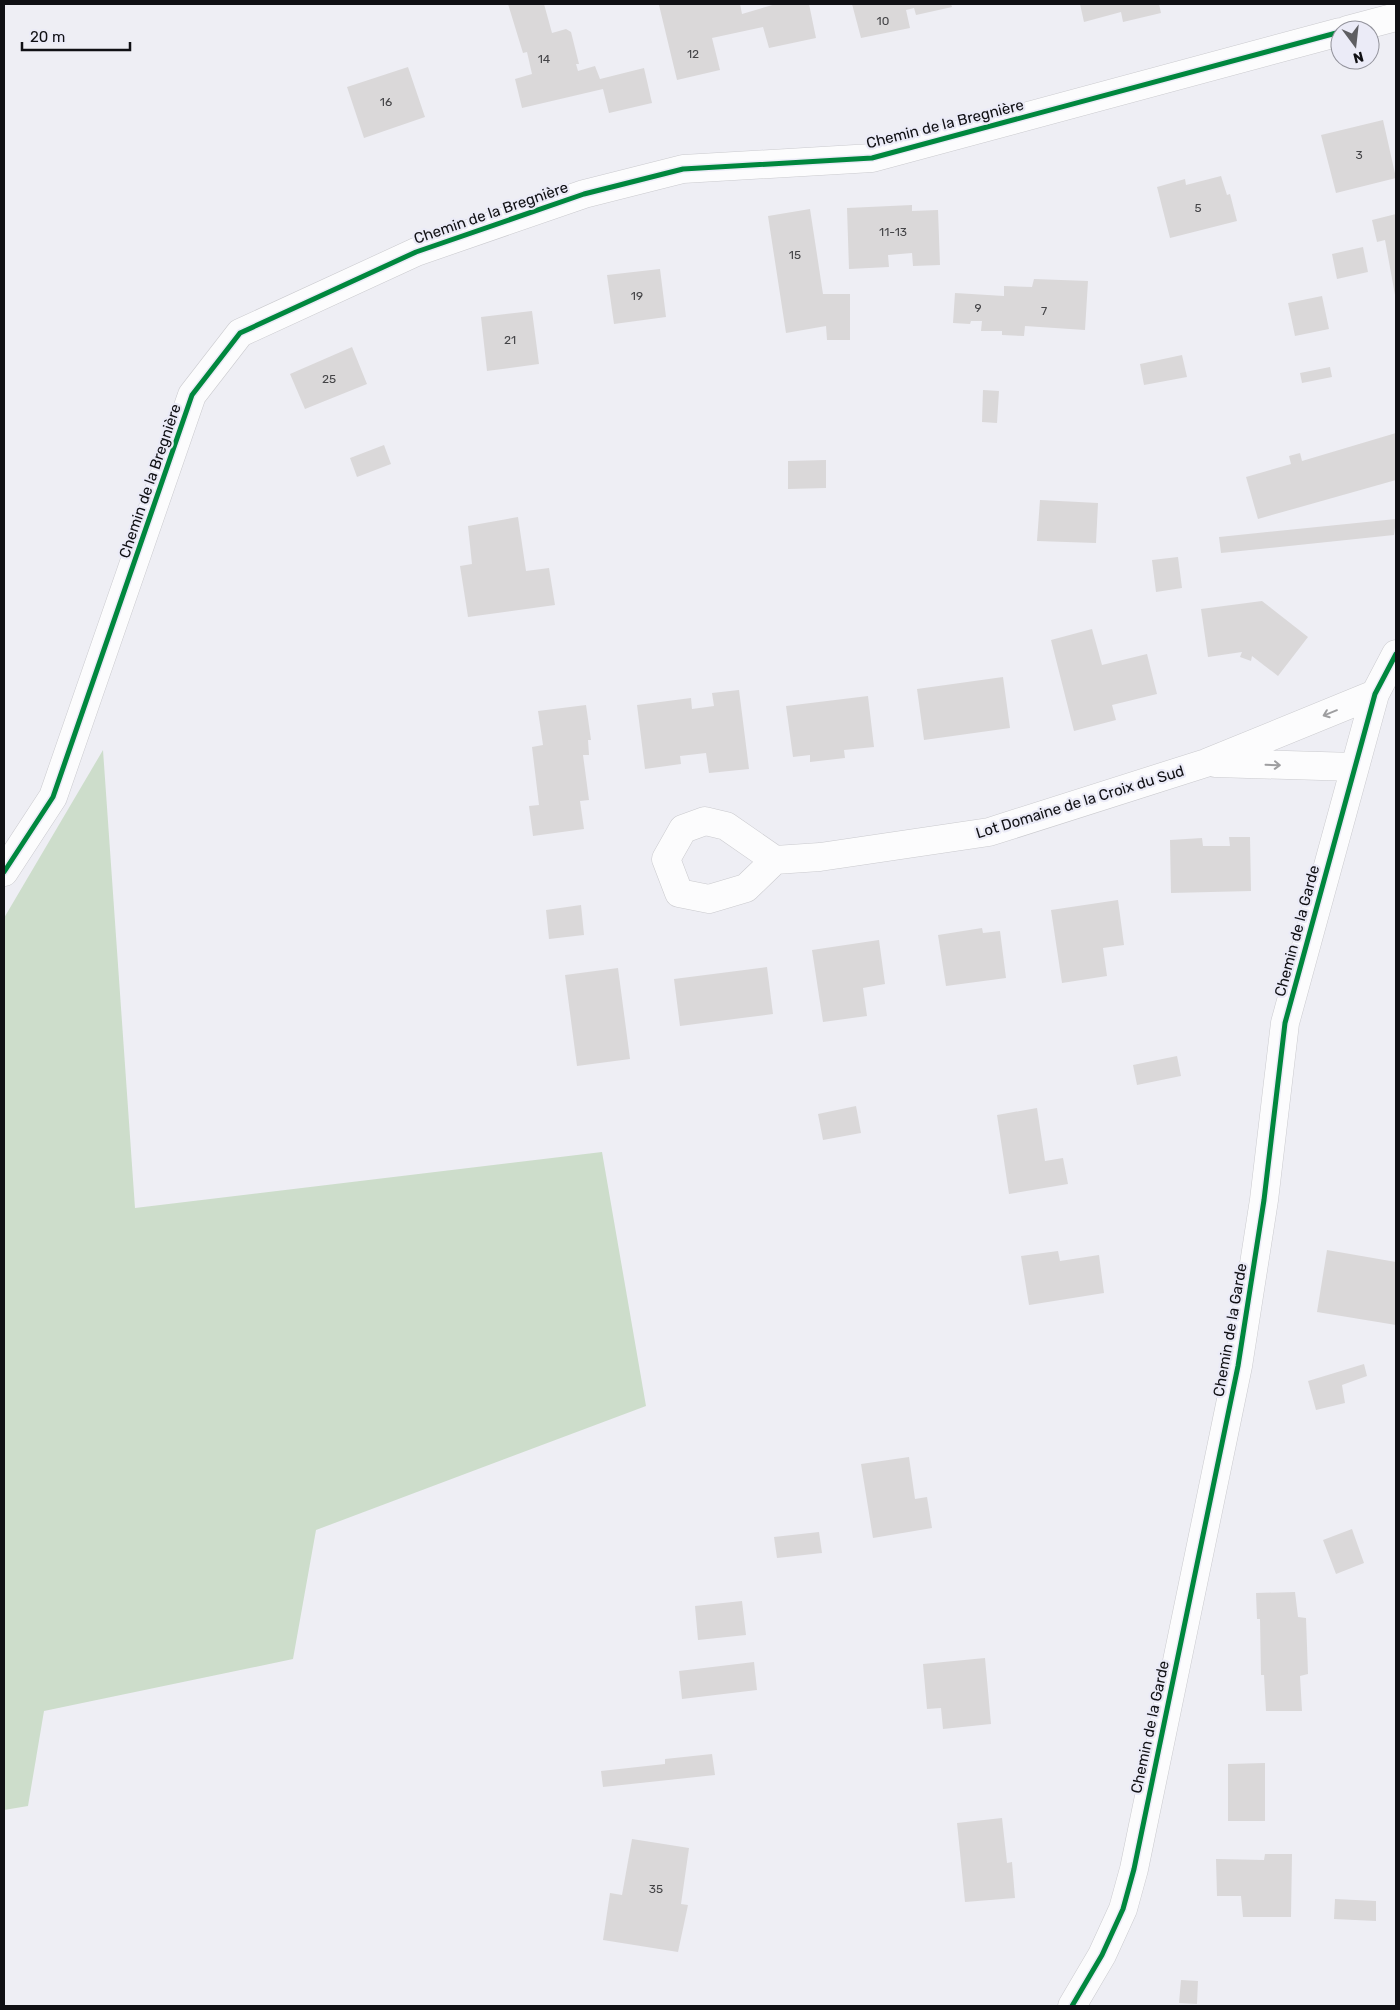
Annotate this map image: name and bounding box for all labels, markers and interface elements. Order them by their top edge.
house number: 10 [877,14,889,28]
scale bar [22,20,130,52]
north arrow [1330,20,1380,70]
text: 20 m [30,28,65,46]
house number: 12 [687,47,699,61]
text: N [1351,48,1365,67]
house number: 14 [538,52,551,66]
house number: 16 [380,95,392,109]
street label: Chemin de la Bregnière [864,96,1026,152]
house number: 3 [1355,148,1363,162]
street label: Chemin de la Bregnière [412,178,570,248]
house number: 5 [1194,201,1202,215]
house number: 11-13 [879,225,907,239]
house number: 15 [789,248,801,262]
house number: 19 [631,289,643,303]
house number: 9 [974,301,982,315]
house number: 7 [1041,304,1047,318]
house number: 21 [504,333,516,347]
house number: 25 [322,372,336,386]
street label: Chemin de la Bregnière [115,402,185,560]
one-way arrow [1322,709,1337,718]
one-way arrow [1264,761,1280,770]
street label: Lot Domaine de la Croix du Sud [974,762,1186,842]
street label: Chemin de la Garde [1271,863,1323,999]
street label: Chemin de la Garde [1209,1262,1251,1398]
street label: Chemin de la Garde [1127,1659,1173,1795]
house number: 35 [649,1882,663,1896]

